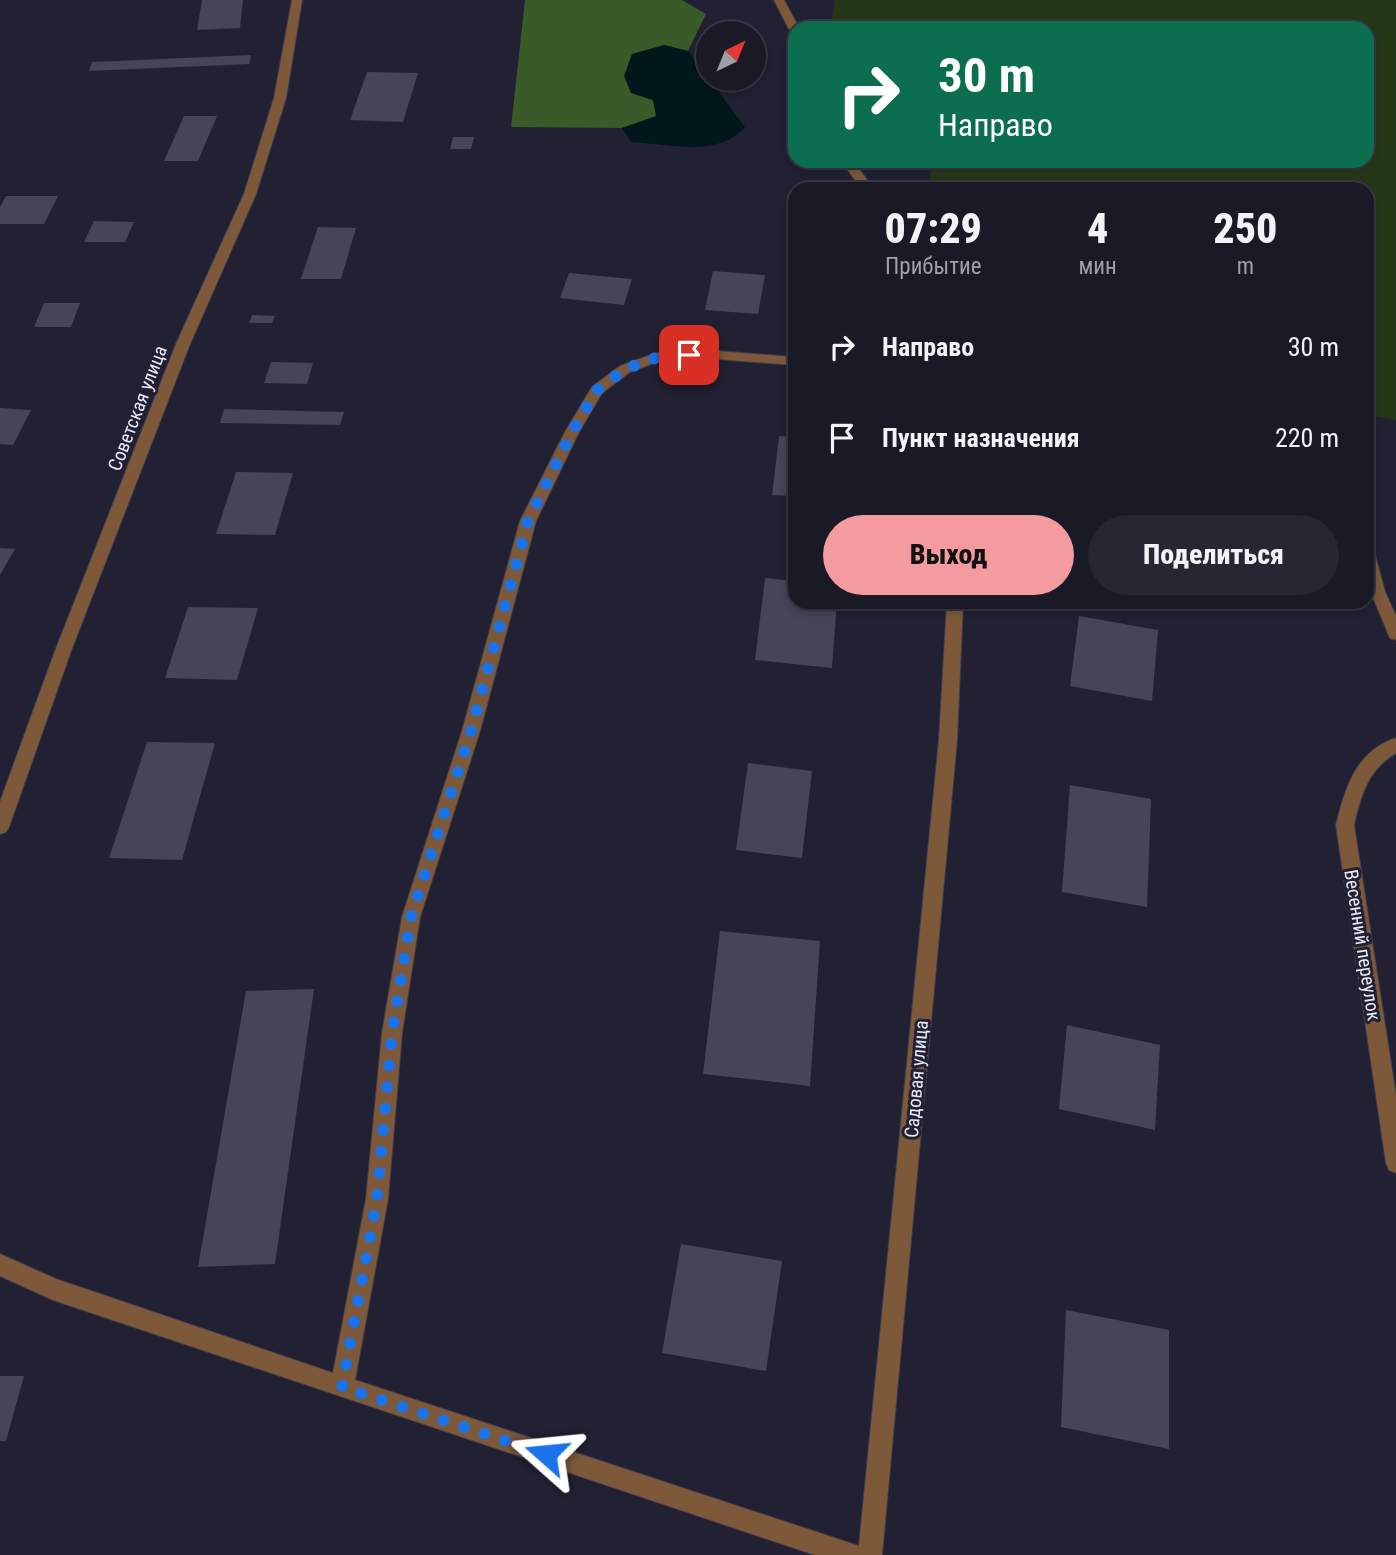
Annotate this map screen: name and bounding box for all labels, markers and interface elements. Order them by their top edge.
north arrow [696,21,766,91]
map controls [696,21,766,91]
text: 30 m [938,47,1035,104]
icon: right [823,49,914,140]
text: Направо [938,106,1053,144]
text: 07:29 [885,204,982,253]
text: 4 [1087,204,1108,253]
text: 250 [1213,204,1277,253]
text: Прибытие [885,253,981,280]
text: мин [1078,253,1117,280]
text: m [1237,253,1254,280]
pin [659,325,719,385]
icon: right [823,328,861,366]
text: Направо [882,332,974,362]
text: 30 m [1288,332,1339,362]
icon: arrive [670,336,708,374]
street label: Советская улица [103,342,172,474]
icon: arrive [823,419,861,457]
text: Пункт назначения [882,423,1080,453]
text: 220 m [1275,423,1339,453]
button: Выход [823,515,1074,595]
button: Поделиться [1088,515,1339,595]
street label: Весенний переулок [1339,868,1386,1022]
street label: Садовая улица [900,1019,933,1139]
position arrow [509,1417,583,1491]

